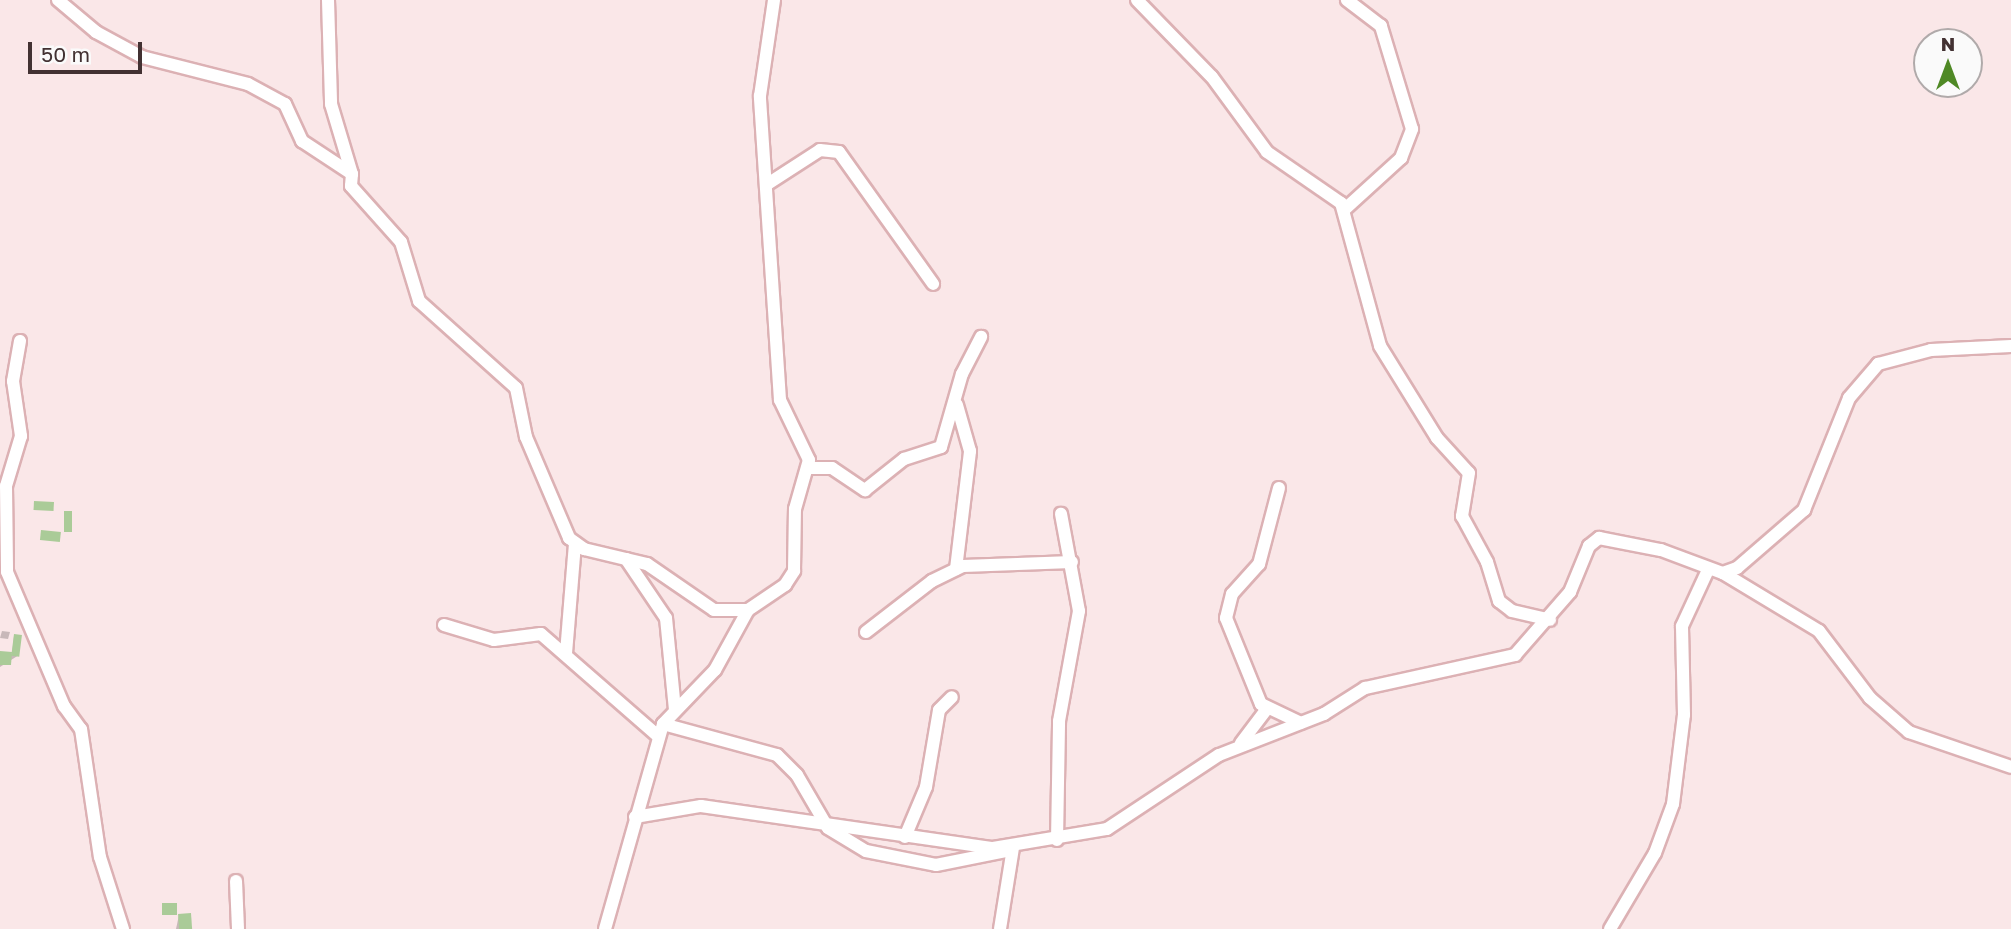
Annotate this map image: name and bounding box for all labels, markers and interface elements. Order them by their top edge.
scale bar [32,28,145,72]
north arrow [1913,28,1983,98]
text: N [1941,32,1955,55]
text: 50 m [41,41,90,67]

